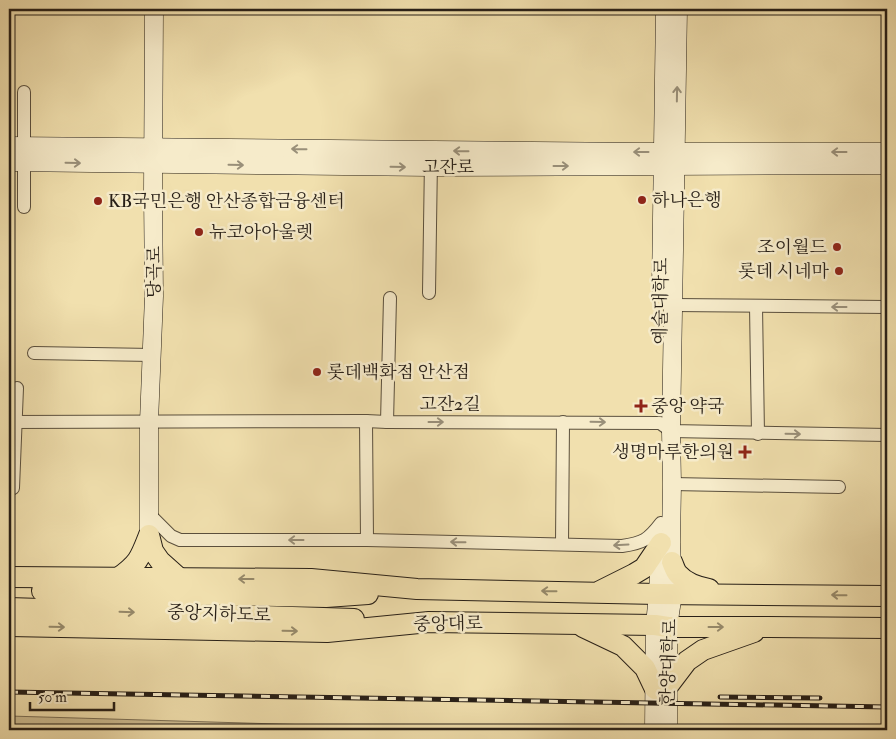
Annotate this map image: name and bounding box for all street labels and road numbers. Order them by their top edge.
street label: 고잔로 [422,156,474,179]
street label: 당곡로 [143,246,166,298]
street label: 예술대학로 [649,257,673,345]
street label: 고잔2길 [419,393,481,416]
street label: 중앙지하도로 [166,601,272,627]
street label: 중앙대로 [413,612,483,636]
street label: 한양대학로 [656,618,682,706]

